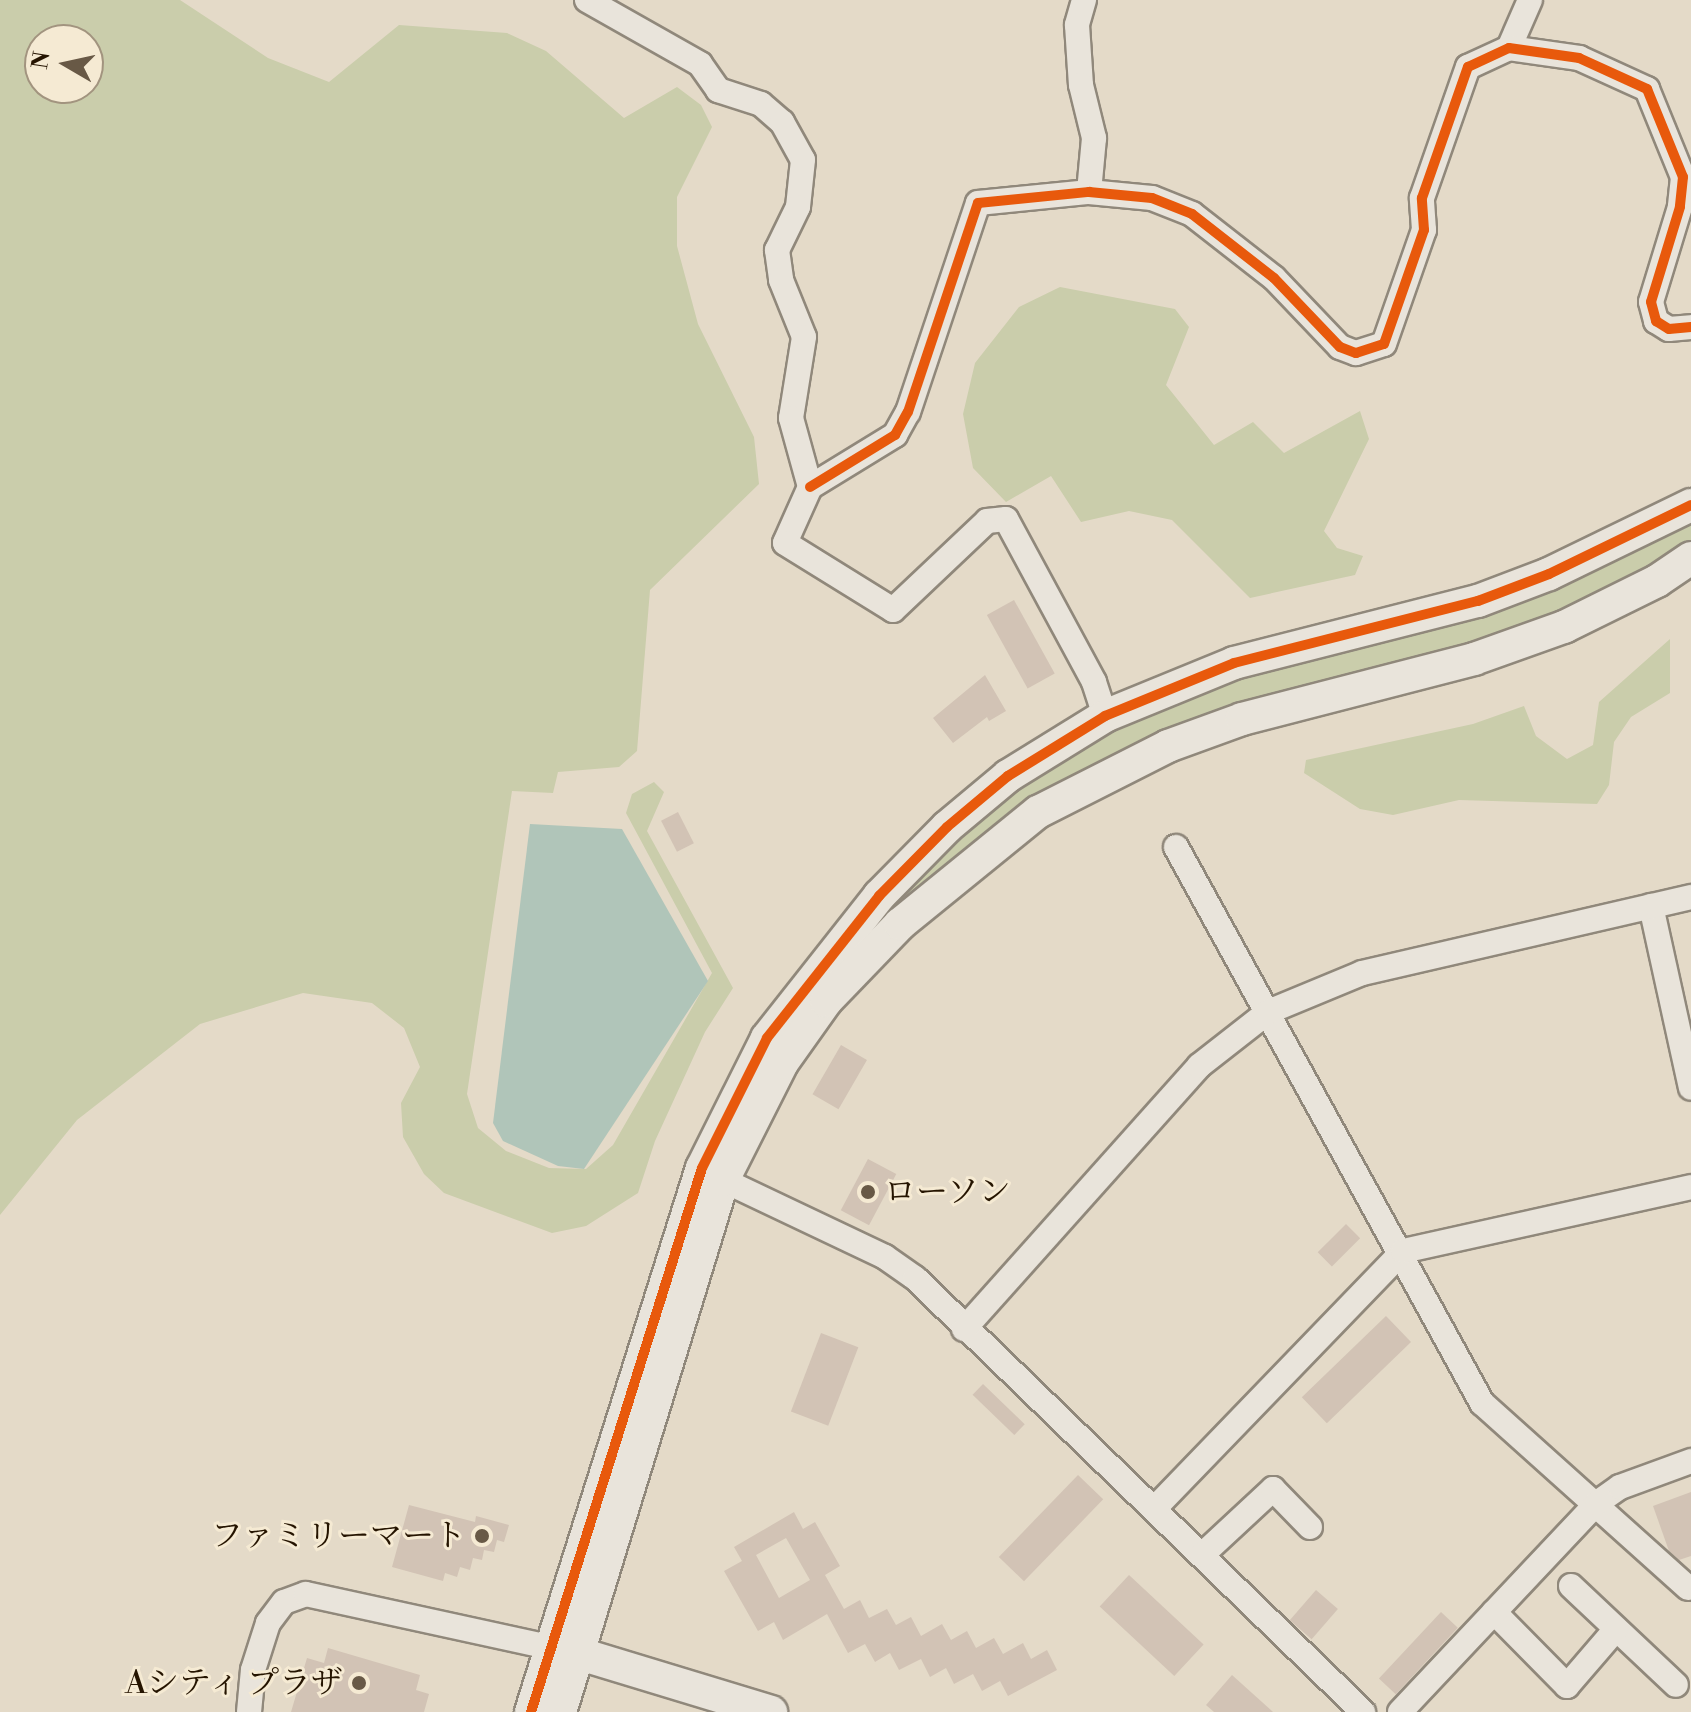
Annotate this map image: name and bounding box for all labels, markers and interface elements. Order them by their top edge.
north arrow [24,24,104,104]
text: N [27,50,56,71]
place label: ローソン [884,1173,1012,1211]
marker: ローソン [859,1183,877,1201]
place label: ファミリーマート [210,1517,466,1555]
marker: ファミリーマート [473,1527,491,1545]
place label: Aシティ プラザ [122,1664,343,1702]
marker: Aシティ プラザ [350,1674,368,1692]

